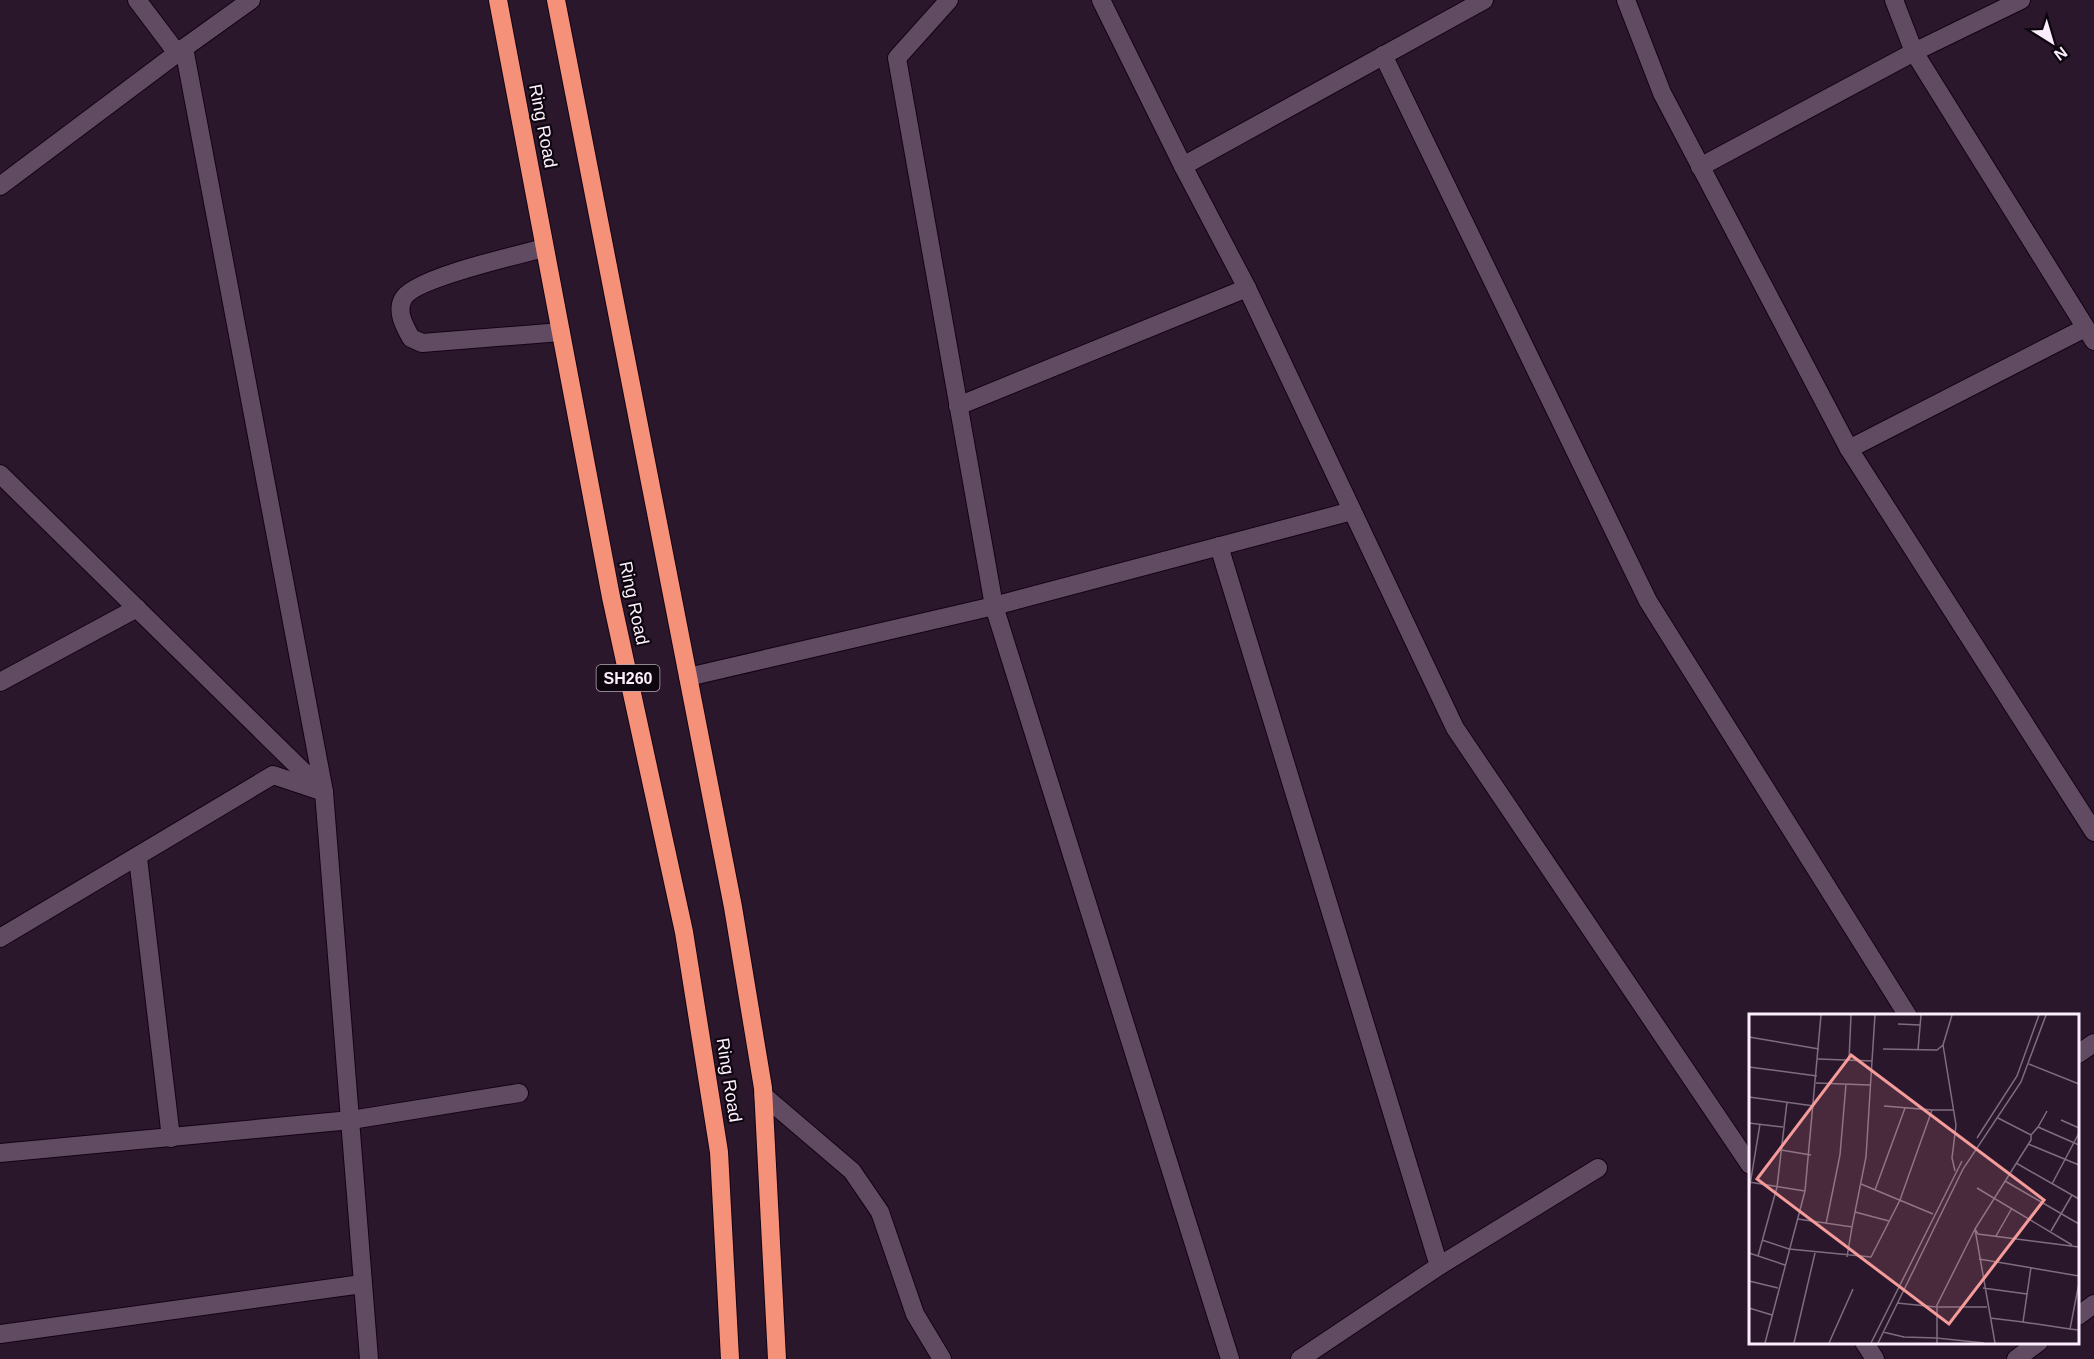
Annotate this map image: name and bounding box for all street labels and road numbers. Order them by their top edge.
street label: Ring Road [525,82,561,170]
street label: Ring Road [615,559,653,647]
road number: SH260 [596,665,660,691]
street label: Ring Road [712,1036,746,1124]

